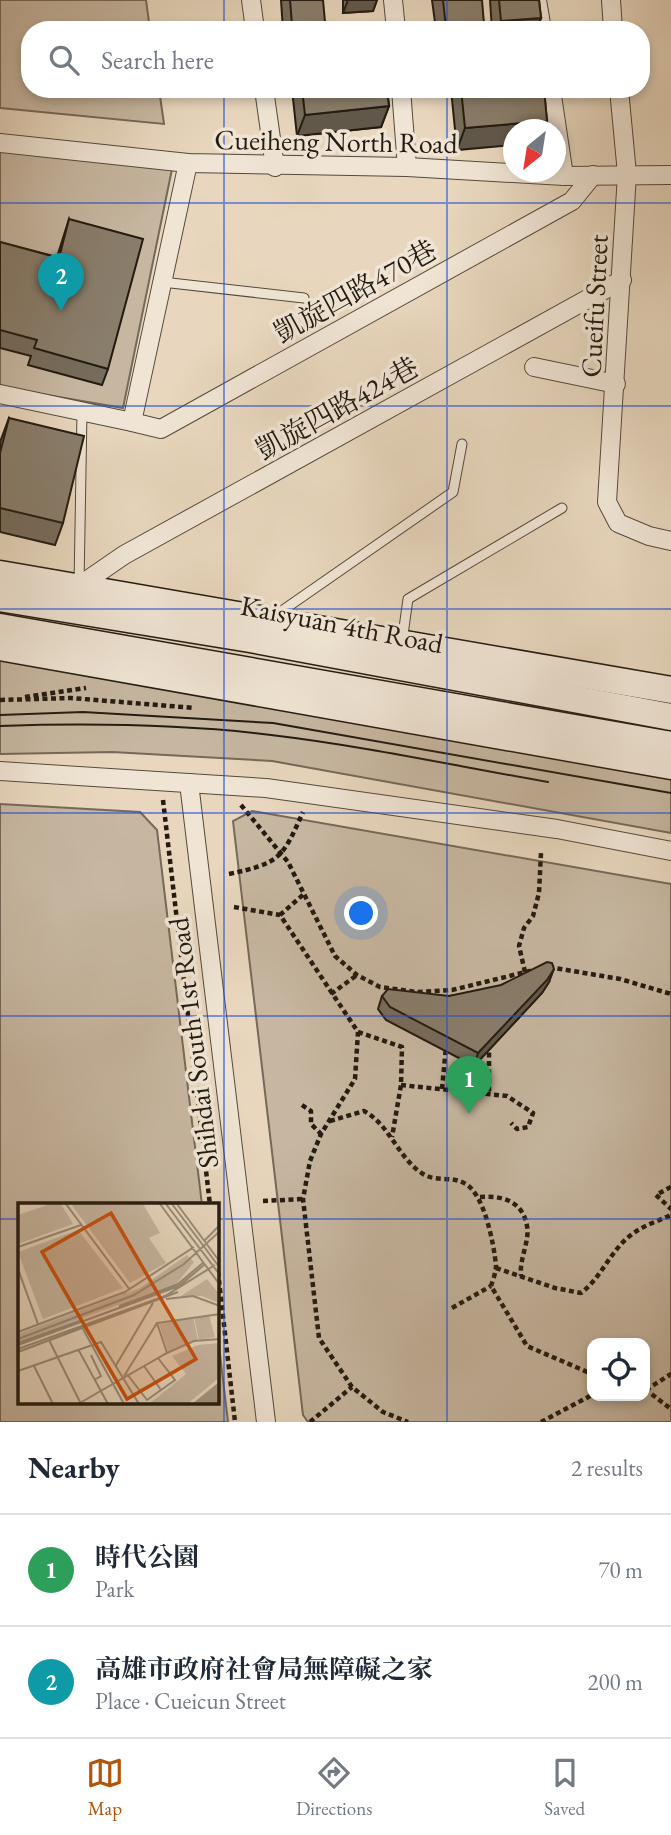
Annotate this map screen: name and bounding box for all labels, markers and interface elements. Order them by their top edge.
search box [21,21,650,98]
icon: search [45,41,83,79]
text: Search here [101,43,214,77]
north arrow [503,119,566,182]
street label: Cueiheng North Road [214,121,459,161]
street label: 凱旋四路470巷 [267,232,443,350]
street label: Cueifu Street [572,233,616,378]
pin: 2 [38,253,84,311]
street label: 凱旋四路424巷 [249,349,425,467]
street label: Kaisyuan 4th Road [238,587,447,661]
your location [344,896,378,930]
street label: Shihdai South 1st Road [160,915,226,1170]
pin: 1 [446,1056,492,1114]
inset map [18,1203,219,1405]
map controls [587,1338,650,1401]
button: locate [587,1338,650,1401]
text: Nearby [28,1448,120,1487]
text: 2 results [571,1453,643,1483]
text: 時代公園 [95,1540,199,1574]
text: 1 [45,1555,57,1585]
text: 70 m [598,1555,643,1585]
text: Park [95,1574,134,1604]
text: 高雄市政府社會局無障礙之家 [95,1652,433,1686]
text: 2 [45,1667,57,1697]
text: 200 m [587,1667,643,1697]
text: Place · Cueicun Street [95,1686,286,1716]
tab: Map [86,1754,124,1821]
tab: Directions [296,1754,372,1821]
tab: Saved [544,1754,585,1821]

